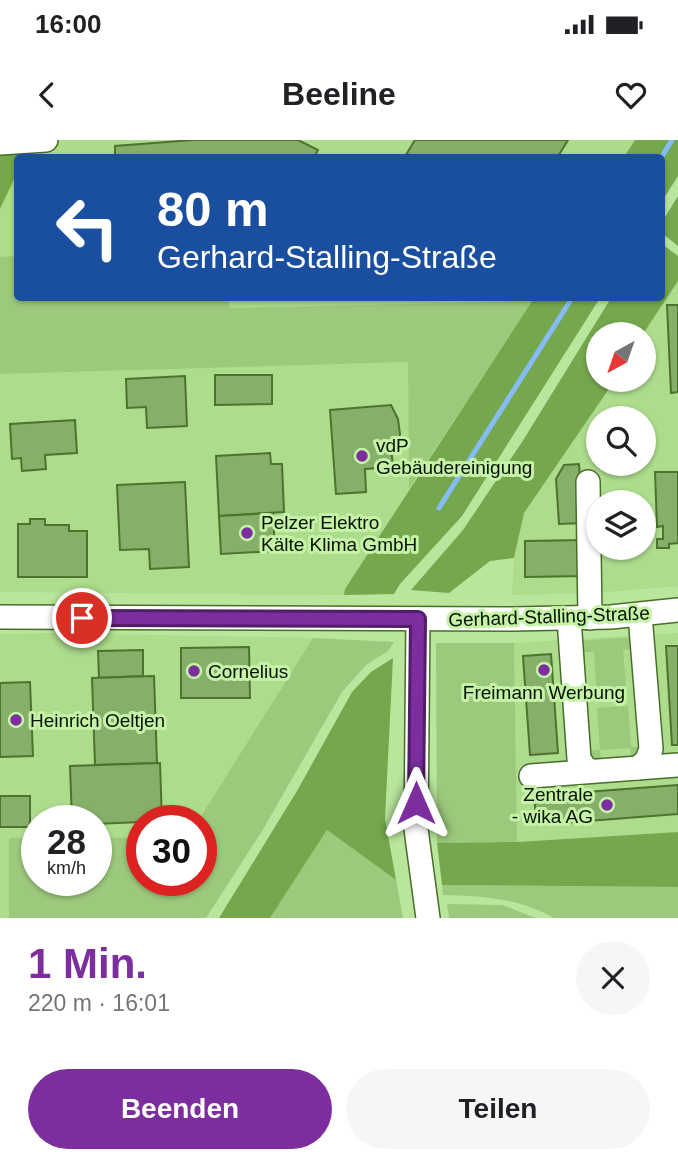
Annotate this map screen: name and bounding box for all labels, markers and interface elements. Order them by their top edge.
text: 16:00 [35,9,102,39]
icon: back [28,76,66,114]
text: Beeline [282,76,396,112]
icon: heart [612,76,650,114]
icon: left [42,182,133,273]
text: 80 m [157,182,269,236]
text: Gerhard-Stalling-Straße [157,239,497,275]
north arrow [586,322,656,392]
map controls [586,322,656,560]
button: search [586,406,656,476]
place label: vdP Gebäudereinigung [376,435,532,478]
marker: vdP Gebäudereinigung [354,448,370,464]
button: layers [586,490,656,560]
place label: Pelzer Elektro Kälte Klima GmbH [261,512,417,555]
marker: Pelzer Elektro Kälte Klima GmbH [239,525,255,541]
pin [52,588,112,648]
icon: arrive [63,599,101,637]
street label: Gerhard-Stalling-Straße [448,602,650,631]
place label: Cornelius [208,661,288,682]
marker: Freimann Werbung [536,662,552,678]
marker: Cornelius [186,663,202,679]
place label: Freimann Werbung [463,682,625,703]
place label: Heinrich Oeltjen [30,710,165,731]
marker: Heinrich Oeltjen [8,712,24,728]
position arrow [379,766,453,840]
place label: Zentrale - wika AG [512,784,593,827]
marker: Zentrale - wika AG [599,797,615,813]
speed limit sign: 30 [126,805,217,896]
text: 28 [47,822,86,861]
text: km/h [47,858,86,878]
text: 1 Min. [28,940,147,987]
button: close [576,941,650,1015]
text: 220 m · 16:01 [28,990,170,1016]
button: Beenden [28,1069,332,1149]
button: Teilen [346,1069,650,1149]

